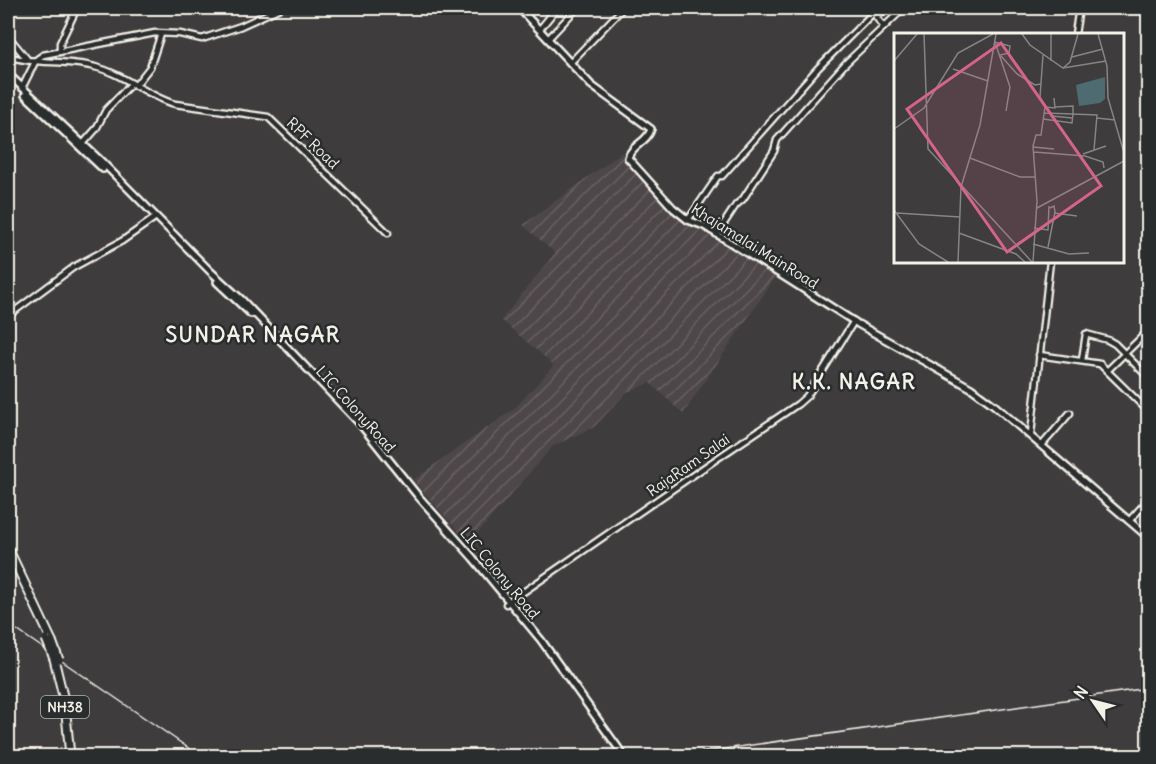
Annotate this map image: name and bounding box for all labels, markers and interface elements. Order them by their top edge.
inset map [894,33,1123,262]
street label: RPF Road [283,113,343,173]
street label: Khajamalai MainRoad [688,199,822,293]
district label: SUNDAR NAGAR [165,321,341,348]
street label: LIC ColonyRoad [312,362,400,456]
district label: K.K. NAGAR [792,368,916,395]
street label: RajaRam Salai [643,429,733,501]
street label: LIC Colony Road [456,523,544,623]
north arrow [1063,671,1123,731]
text: N [1069,682,1092,703]
road number: NH38 [41,696,89,718]

